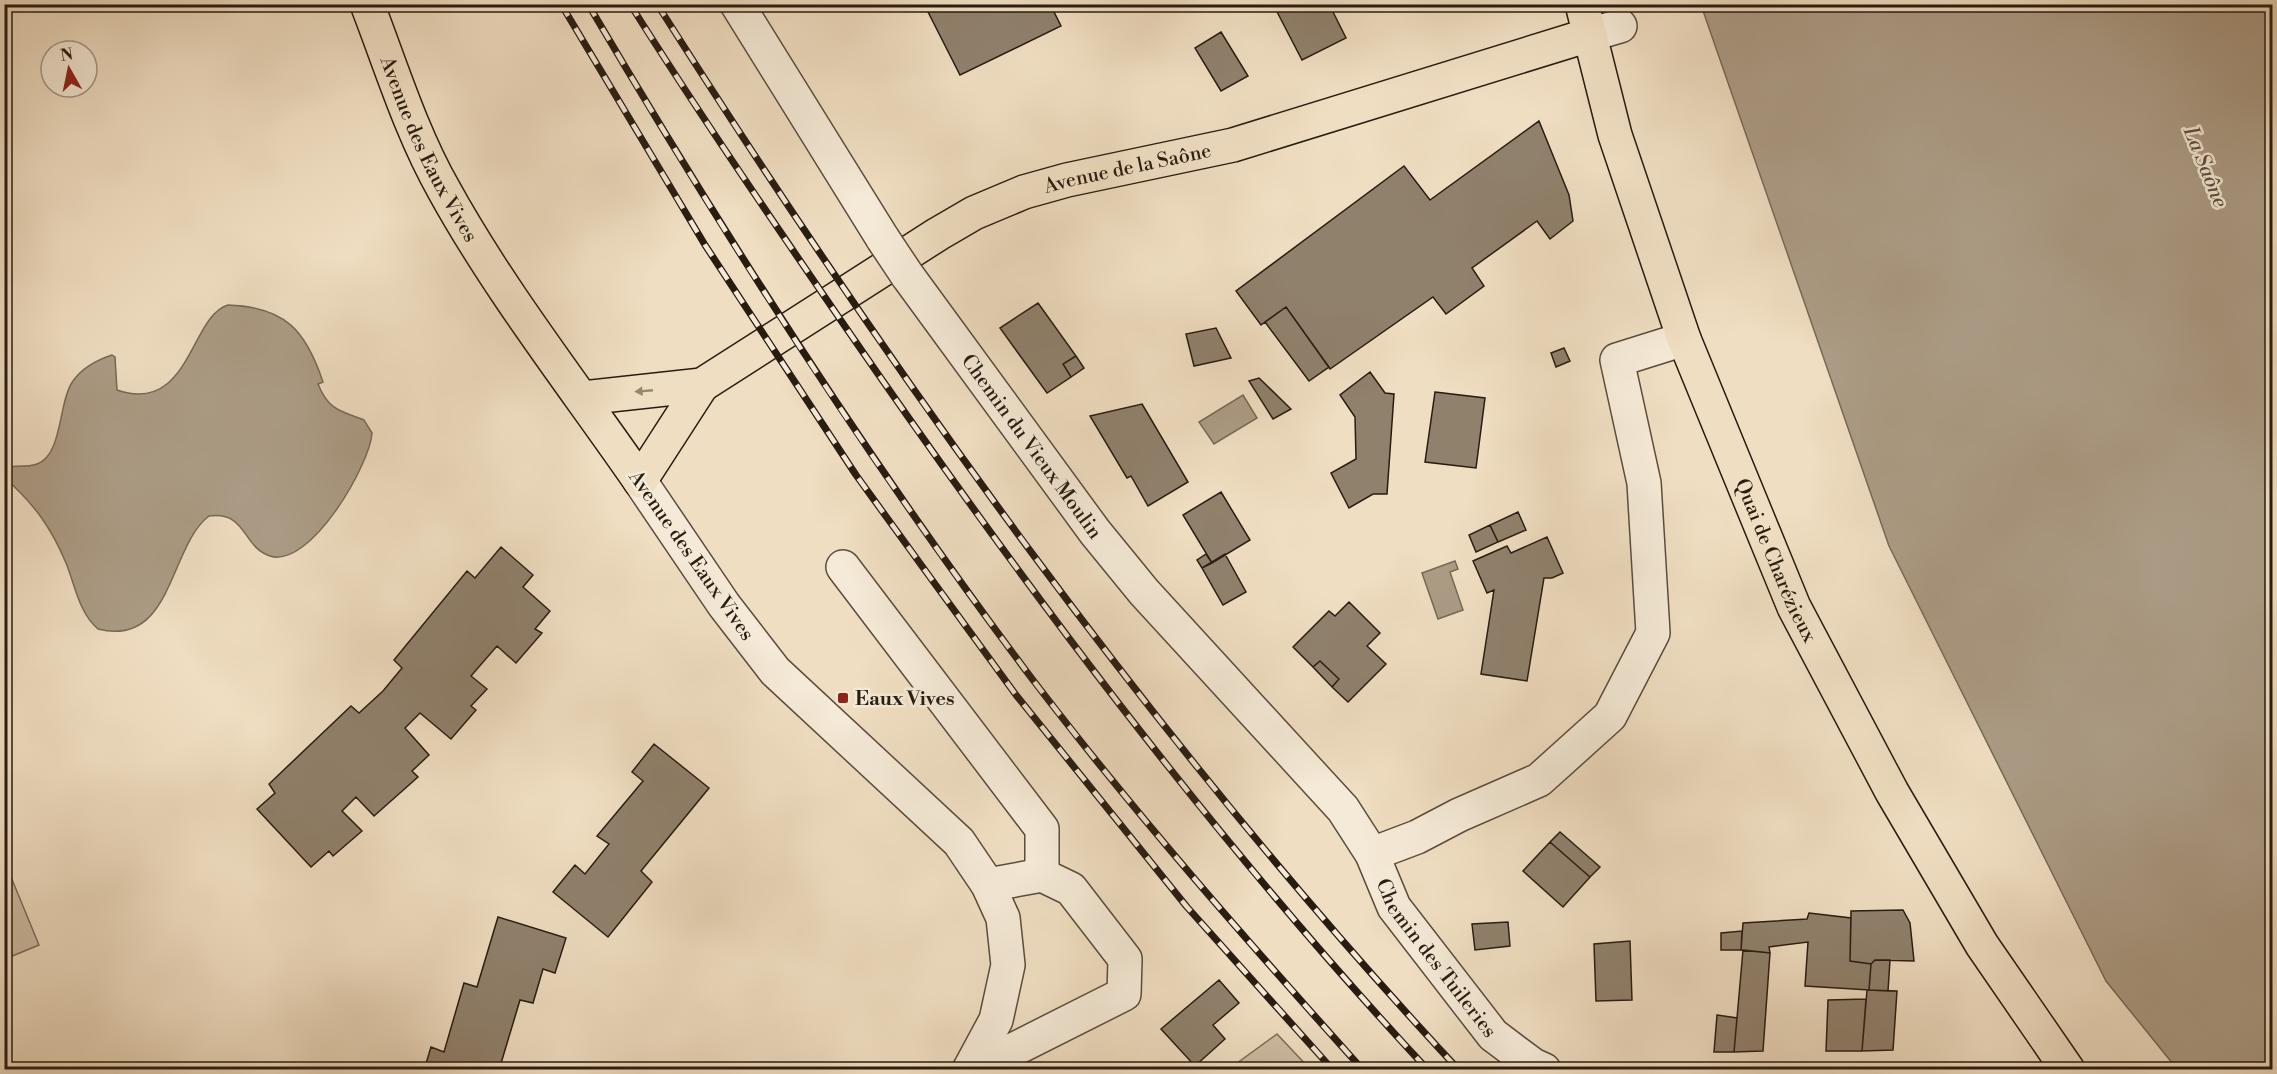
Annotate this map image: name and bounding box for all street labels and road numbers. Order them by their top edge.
street label: Avenue des Eaux Vives [373,52,482,247]
street label: Avenue de la Saône [1040,139,1214,200]
street label: Chemin du Vieux Moulin [955,350,1107,545]
street label: Avenue des Eaux Vives [622,465,759,646]
street label: Quai de Charézieux [1729,475,1822,648]
street label: Chemin des Tuileries [1370,875,1501,1043]

